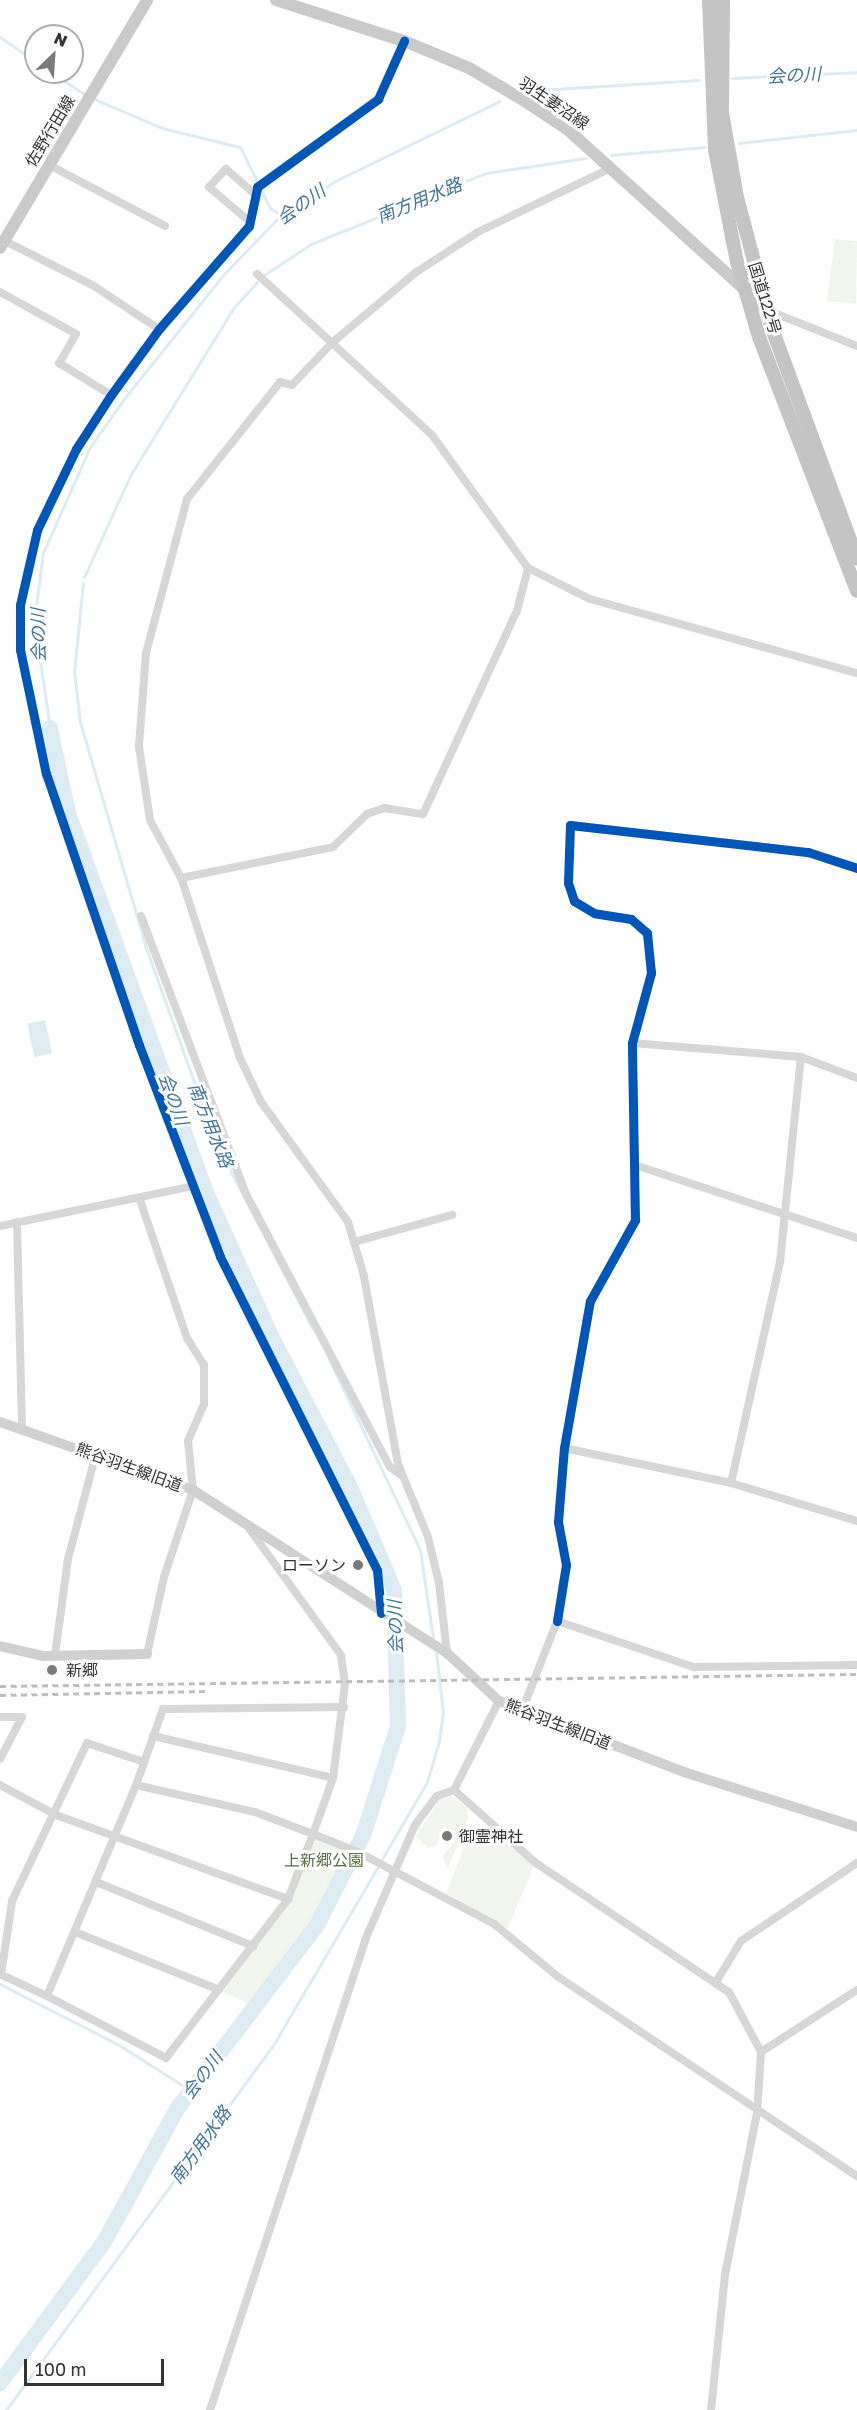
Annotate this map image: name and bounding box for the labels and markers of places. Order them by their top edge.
place label: ローソン [282,1555,346,1575]
marker: ローソン [351,1558,365,1572]
place label: 新郷 [66,1660,98,1680]
marker: 新郷 [43,1661,61,1679]
place label: 御霊神社 [459,1826,523,1846]
marker: 御霊神社 [440,1829,454,1843]

